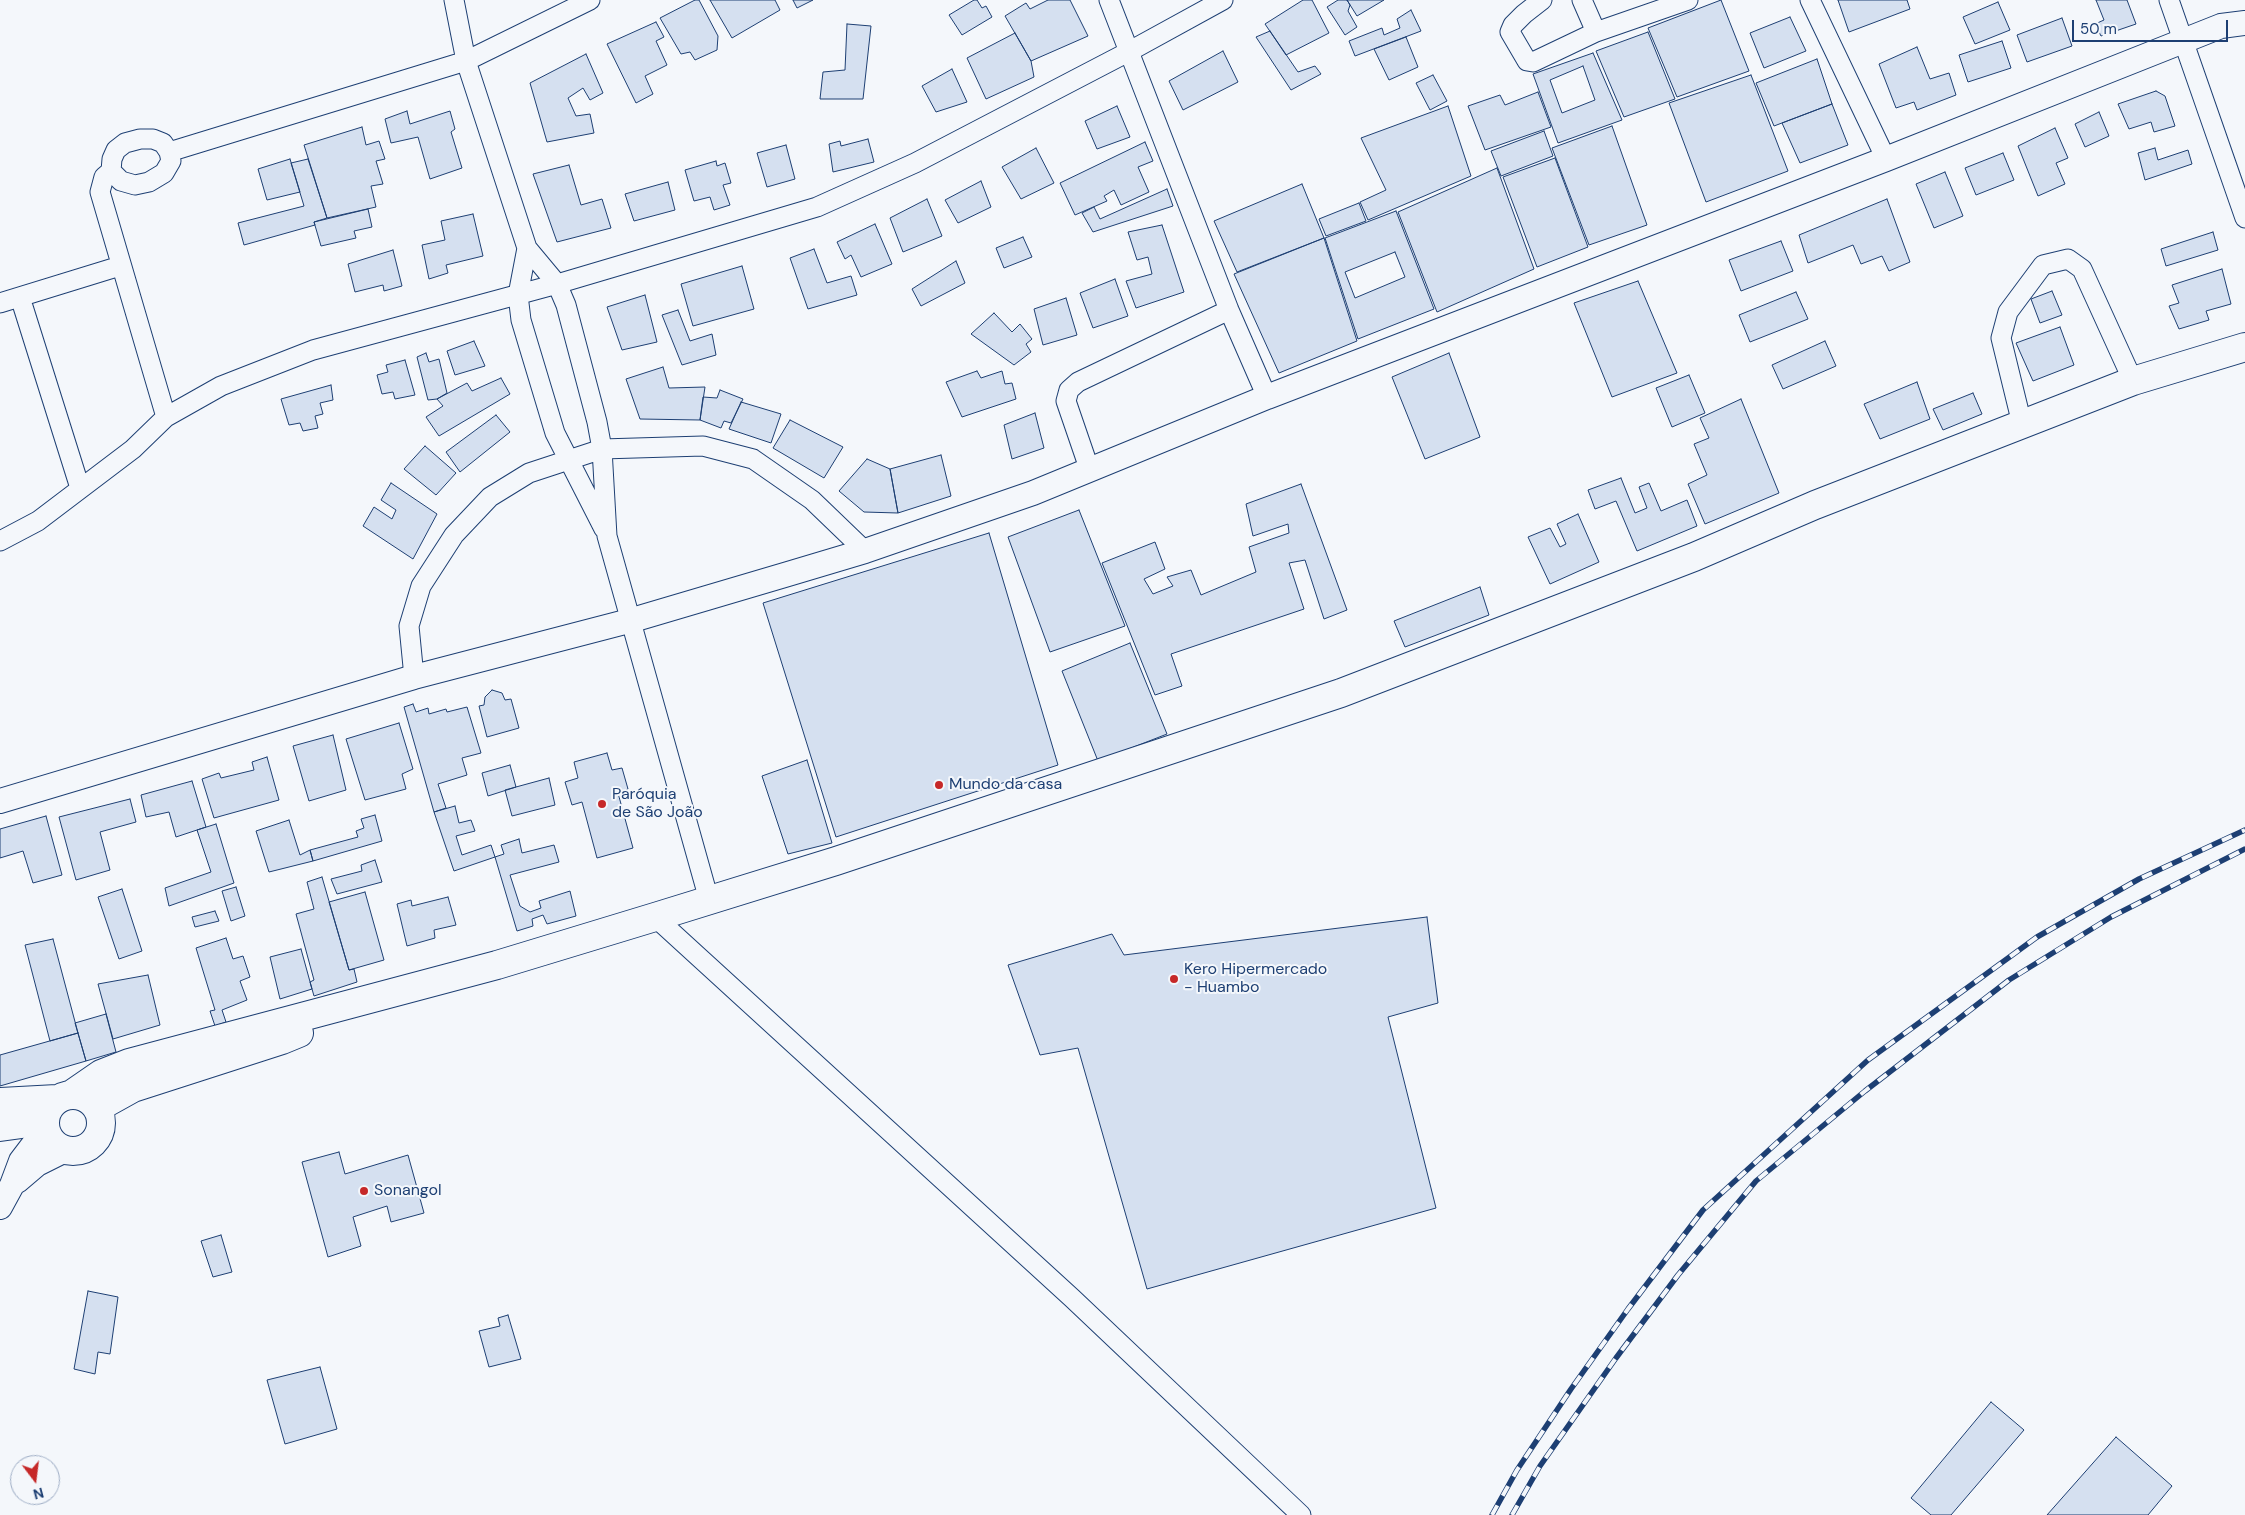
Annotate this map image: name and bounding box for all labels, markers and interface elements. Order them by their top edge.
scale bar [2075,10,2231,42]
text: 50 m [2080,19,2117,39]
place label: Mundo da casa [949,775,1062,795]
marker: Mundo da casa [933,779,945,791]
place label: Paróquia de São João [612,785,703,823]
marker: Paróquia de São João [596,798,608,810]
place label: Kero Hipermercado - Huambo [1184,960,1327,998]
marker: Kero Hipermercado - Huambo [1168,973,1180,985]
place label: Sonangol [374,1181,442,1201]
marker: Sonangol [358,1185,370,1197]
north arrow [10,1455,60,1505]
text: N [31,1484,46,1504]

